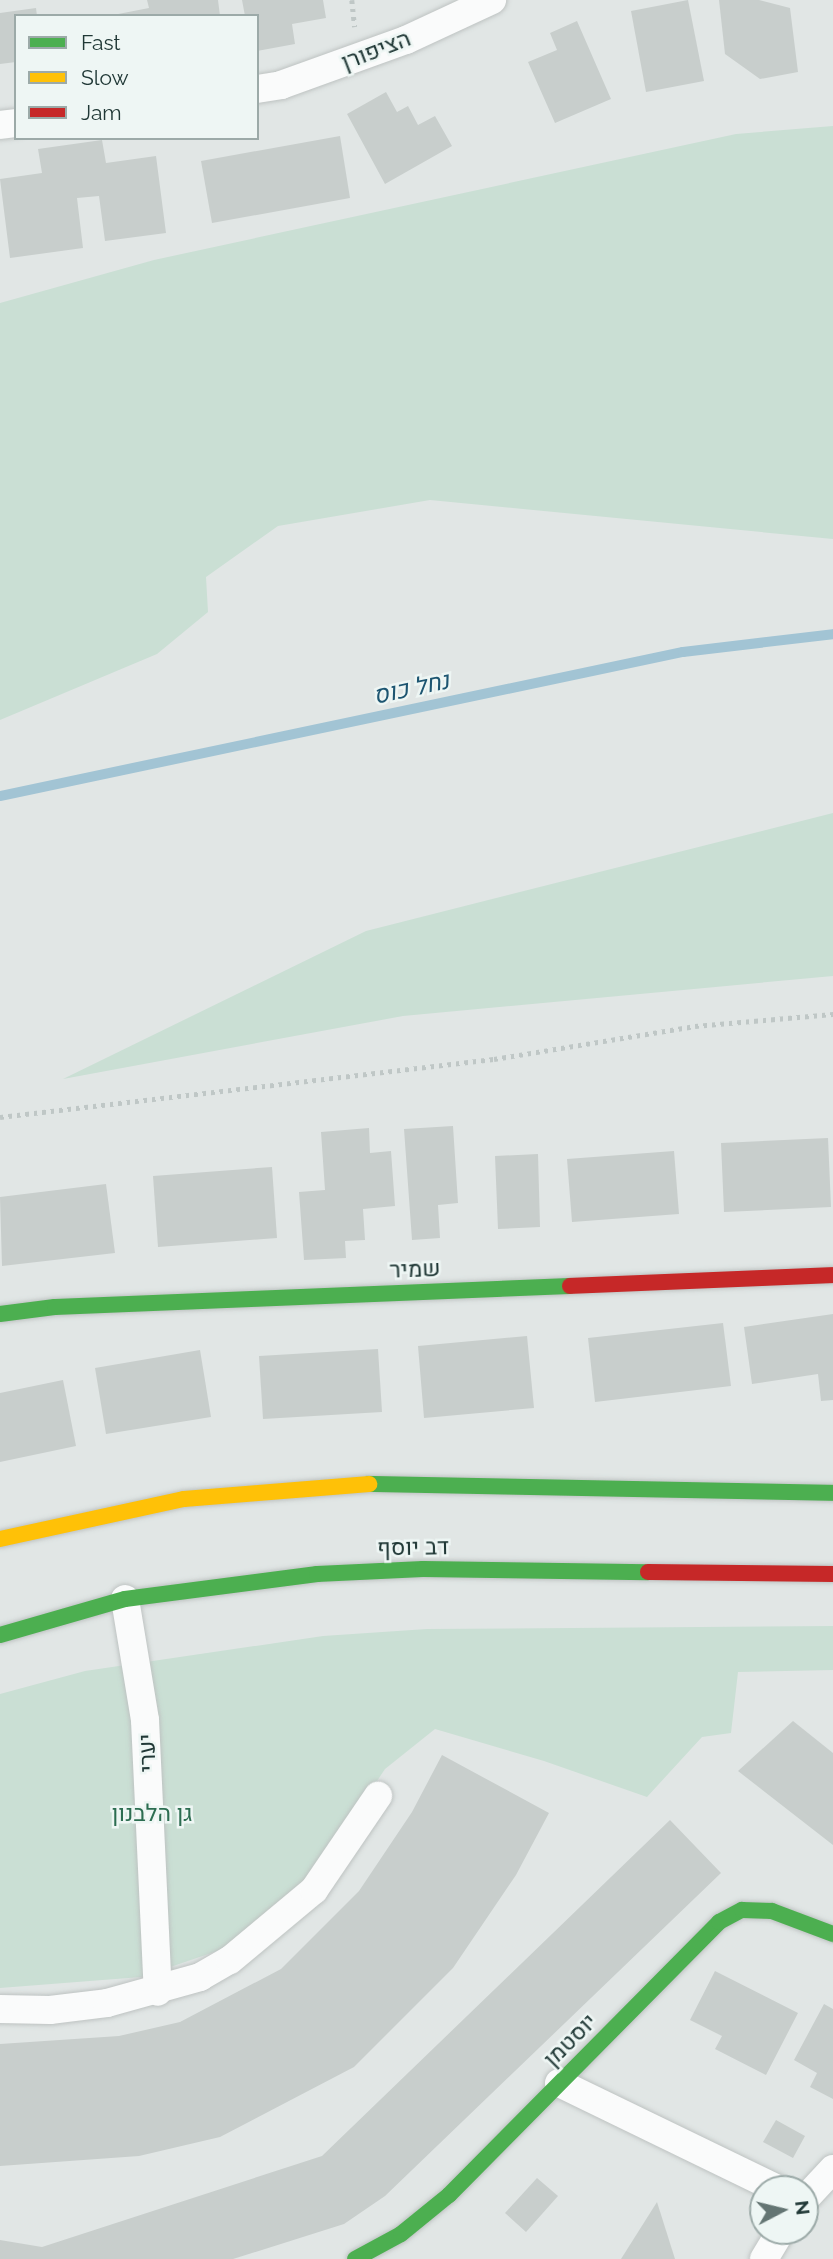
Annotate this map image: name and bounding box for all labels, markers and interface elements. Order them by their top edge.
legend [14,14,259,140]
street label: הציפורן [337,24,415,76]
text: Fast [81,30,121,55]
text: Slow [81,65,129,90]
text: Jam [81,100,122,125]
water label: נחל כוס [370,666,452,710]
street label: שמיר [389,1254,441,1284]
street label: דב יוסף [377,1533,449,1561]
street label: יערי [133,1733,161,1773]
park label: גן הלבנון [112,1799,192,1827]
street label: יוסטמן [538,2008,602,2072]
north arrow [749,2175,819,2245]
text: N [791,2199,815,2216]

